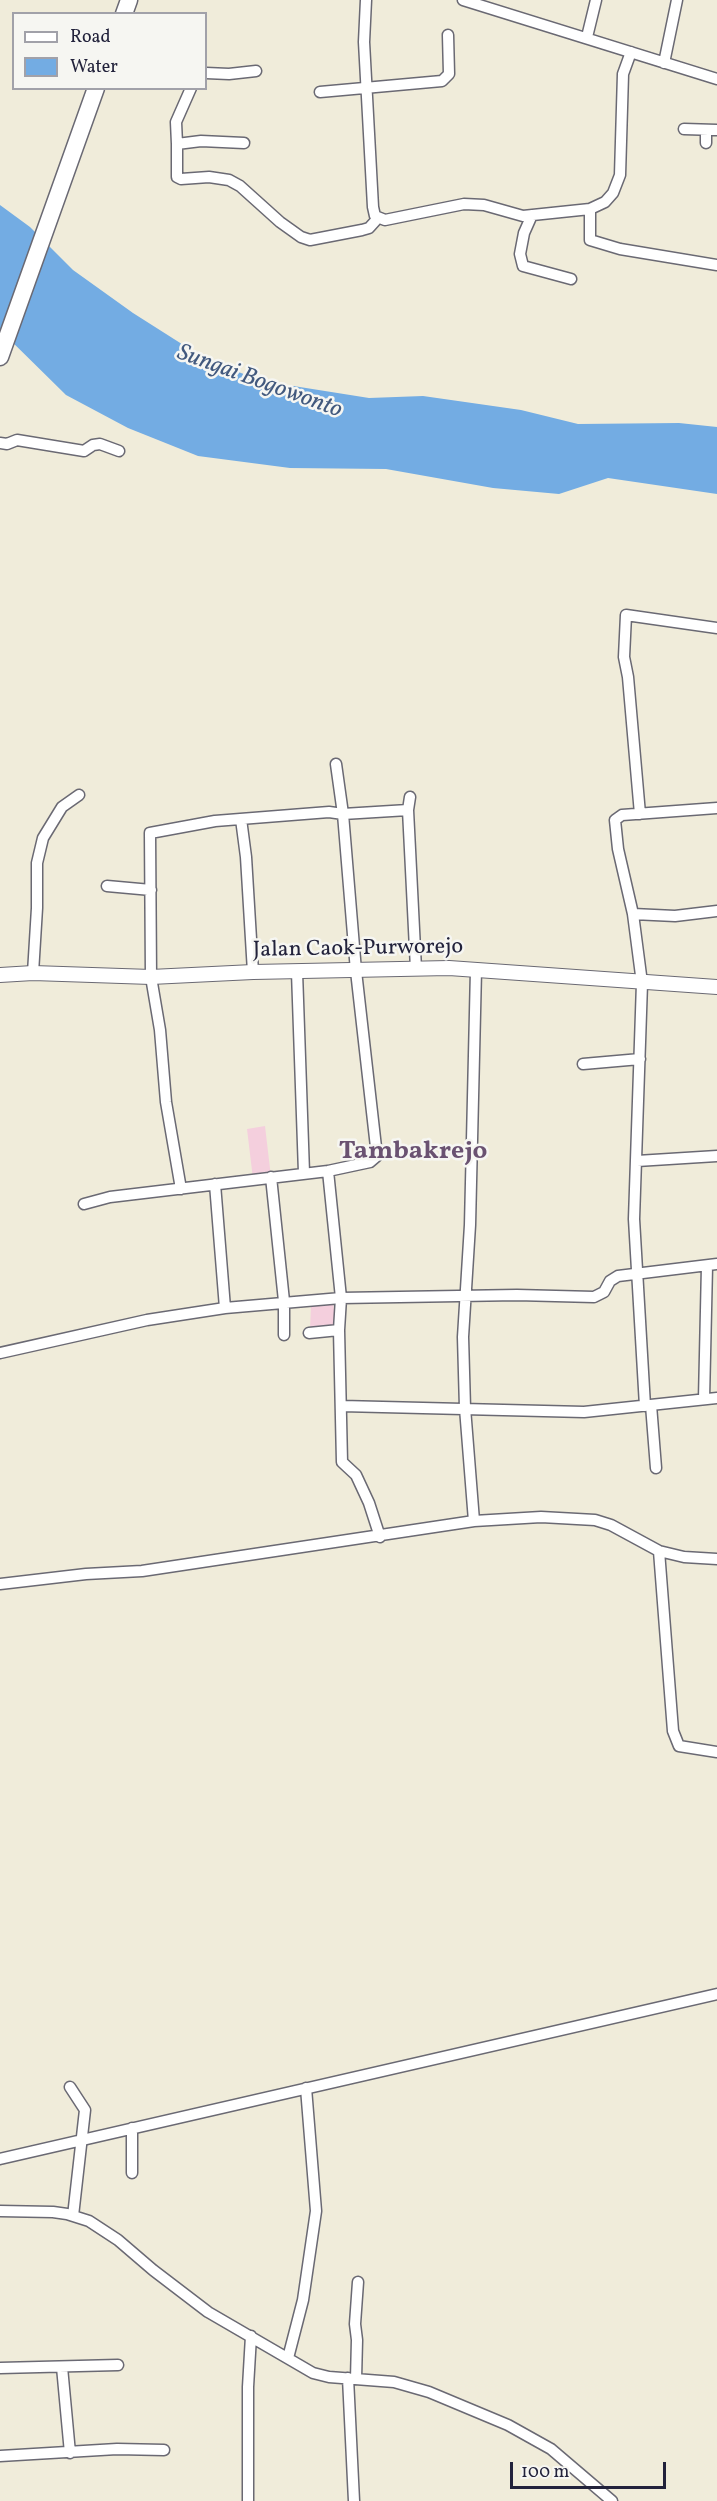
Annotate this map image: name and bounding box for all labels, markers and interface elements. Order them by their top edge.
legend [12,12,207,90]
text: Road [70,25,111,50]
text: Water [70,55,118,80]
water label: Sungai Bogowonto [173,340,345,426]
street label: Jalan Caok-Purworejo [253,935,463,965]
district label: Tambakrejo [339,1137,487,1169]
scale bar [513,2450,669,2488]
text: 100 m [521,2460,570,2485]

